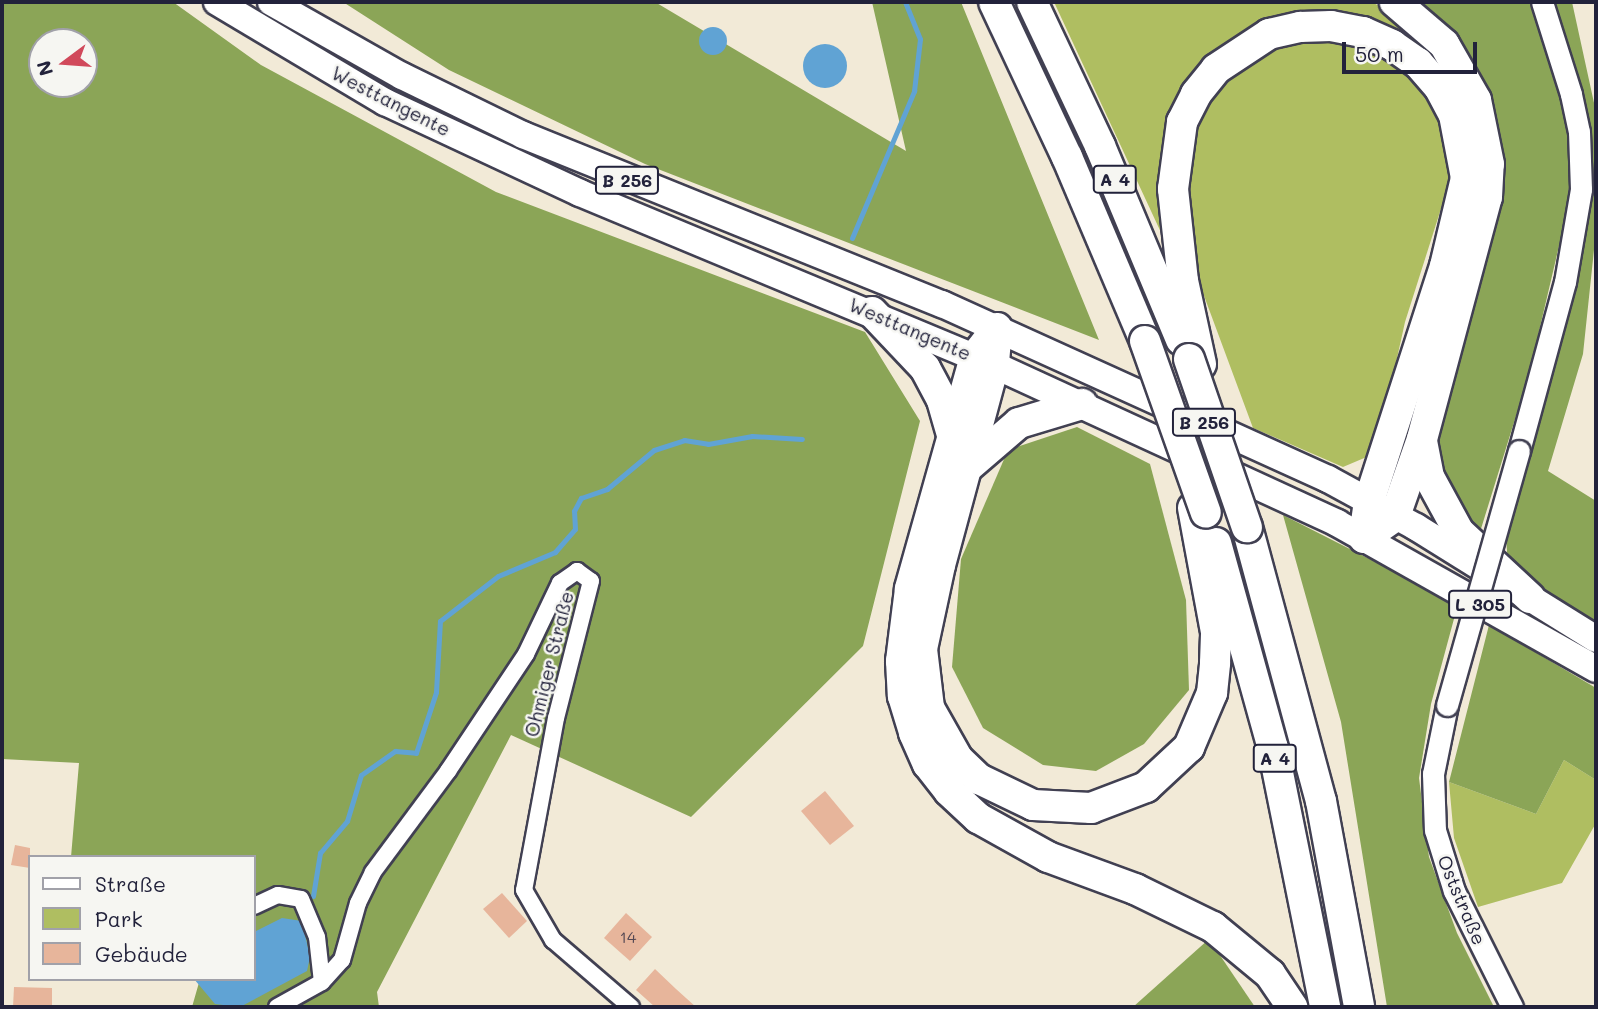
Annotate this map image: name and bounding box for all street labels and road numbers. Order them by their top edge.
street label: Westtangente [328,61,454,141]
road number: A 4 [1092,164,1138,194]
road number: B 256 [594,166,660,195]
street label: Westtangente [846,293,974,365]
road number: B 256 [1171,408,1237,436]
street label: Ohmiger Straße [520,589,578,739]
road number: L 305 [1447,590,1513,618]
road number: A 4 [1252,744,1298,772]
street label: Oststraße [1433,852,1491,948]

